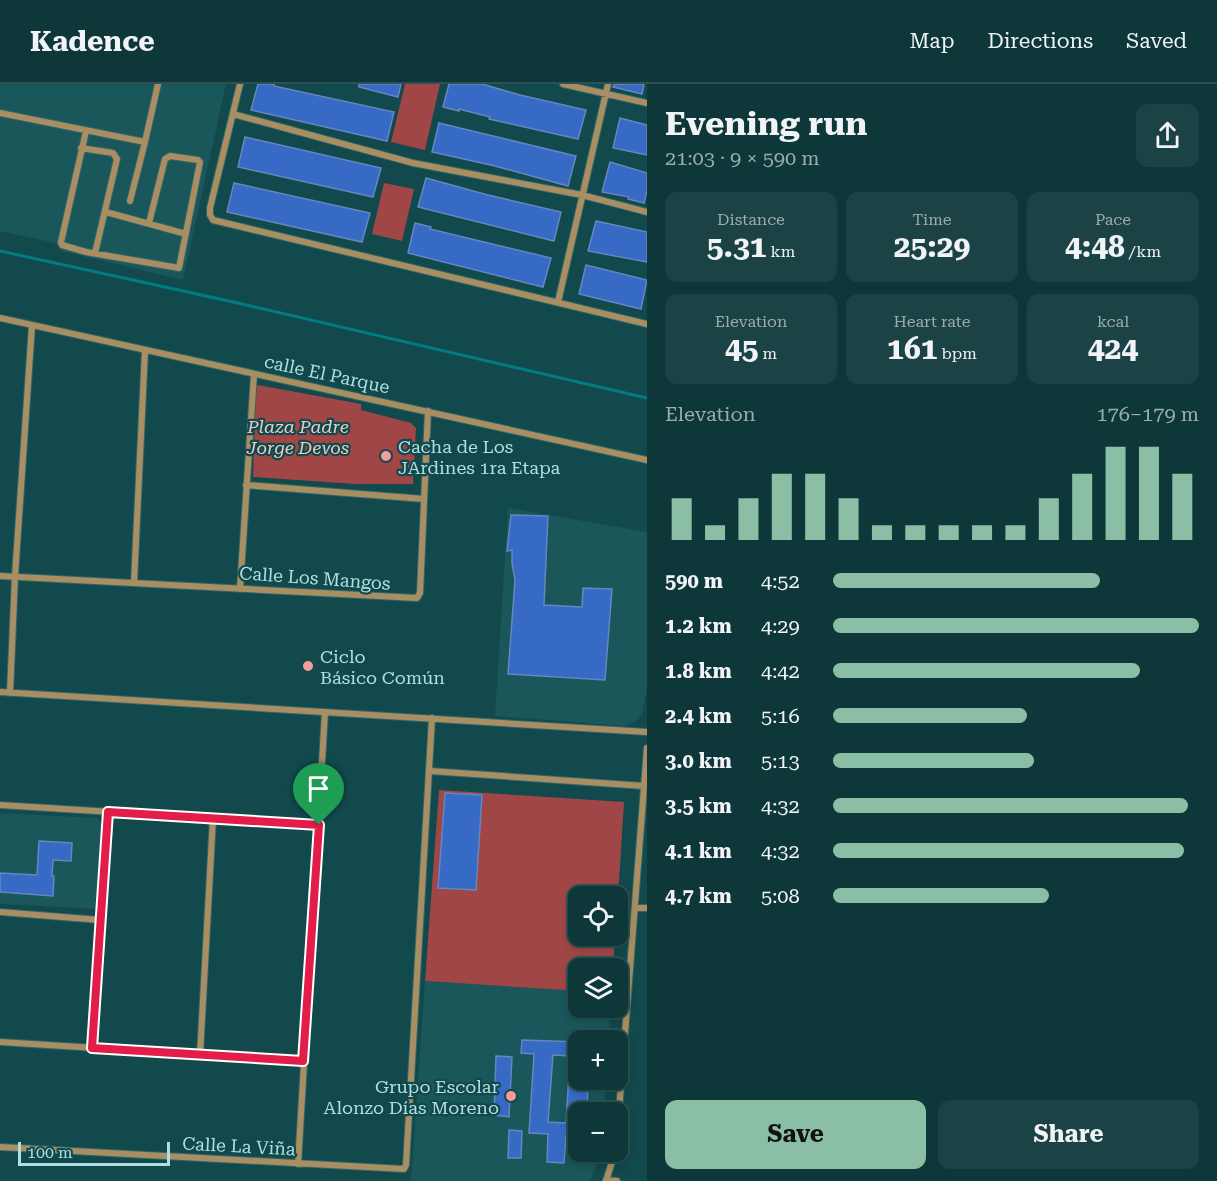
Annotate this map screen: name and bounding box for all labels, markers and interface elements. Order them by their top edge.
text: Kadence [30,25,155,58]
text: Map [910,29,954,53]
text: Directions [987,29,1093,53]
text: Saved [1126,29,1187,53]
text: Evening run [665,104,867,143]
button: share [1136,104,1199,167]
text: 21:03 · 9 × 590 m [665,146,820,170]
text: Distance [717,210,785,229]
text: Time [912,210,952,229]
text: Pace [1095,210,1131,229]
text: 5.31 [707,229,767,264]
text: 25:29 [894,229,970,264]
text: 4:48 [1065,229,1125,264]
text: km [767,242,795,261]
text: /km [1125,242,1161,261]
text: Elevation [715,312,787,331]
text: Heart rate [894,312,970,331]
text: kcal [1097,312,1129,331]
text: 45 [725,331,758,366]
text: 161 [887,331,937,366]
text: 424 [1088,331,1138,366]
text: m [758,344,777,363]
text: bpm [937,344,977,363]
street label: calle El Parque [262,350,392,398]
text: Elevation [665,402,756,426]
text: 176–179 m [1096,402,1199,426]
park label: Plaza Padre Jorge Devos [246,416,349,458]
place label: Cacha de Los JArdines 1ra Etapa [398,436,561,478]
marker: Cacha de Los JArdines 1ra Etapa [379,449,393,463]
street label: Calle Los Mangos [239,562,391,594]
text: 590 m [665,569,723,593]
text: 4:52 [761,569,800,593]
text: 1.2 km [665,614,732,638]
text: 4:29 [761,614,800,638]
place label: Ciclo Básico Común [320,646,445,688]
marker: Ciclo Básico Común [301,659,315,673]
text: 1.8 km [665,659,732,683]
text: 4:42 [761,659,800,683]
text: 2.4 km [665,704,732,728]
text: 5:16 [761,704,800,728]
text: 3.0 km [665,749,732,773]
text: 5:13 [761,749,800,773]
pin [293,763,344,825]
icon: arrive [302,772,335,805]
text: 3.5 km [665,794,732,818]
text: 4:32 [761,794,800,818]
text: 4.1 km [665,839,732,863]
text: 4:32 [761,839,800,863]
text: 4.7 km [665,884,732,908]
text: 5:08 [761,884,800,908]
map controls [568,886,628,1162]
button: locate [568,886,628,946]
button: layers [568,958,628,1018]
button: + [568,1030,628,1090]
place label: Grupo Escolar Alonzo Días Moreno [324,1076,499,1118]
marker: Grupo Escolar Alonzo Días Moreno [504,1089,518,1103]
button: Save [665,1100,926,1169]
button: Share [938,1100,1199,1169]
button: − [568,1102,628,1162]
street label: Calle La Viña [182,1133,296,1159]
scale bar [18,1139,170,1166]
text: 100 m [27,1143,73,1162]

